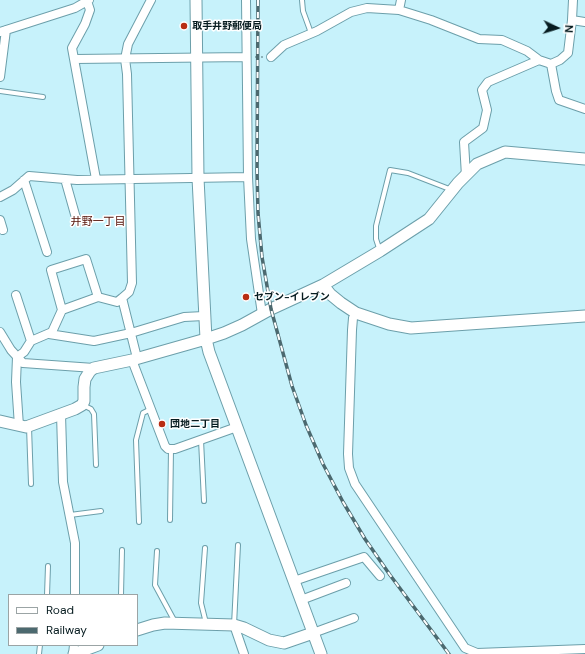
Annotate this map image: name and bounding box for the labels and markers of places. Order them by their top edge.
place label: 取手井野郵便局 [192,20,262,32]
marker: 取手井野郵便局 [179,21,189,31]
place label: セブン-イレブン [254,291,330,303]
marker: セブン-イレブン [241,292,251,302]
place label: 団地二丁目 [170,418,220,430]
marker: 団地二丁目 [157,419,167,429]

